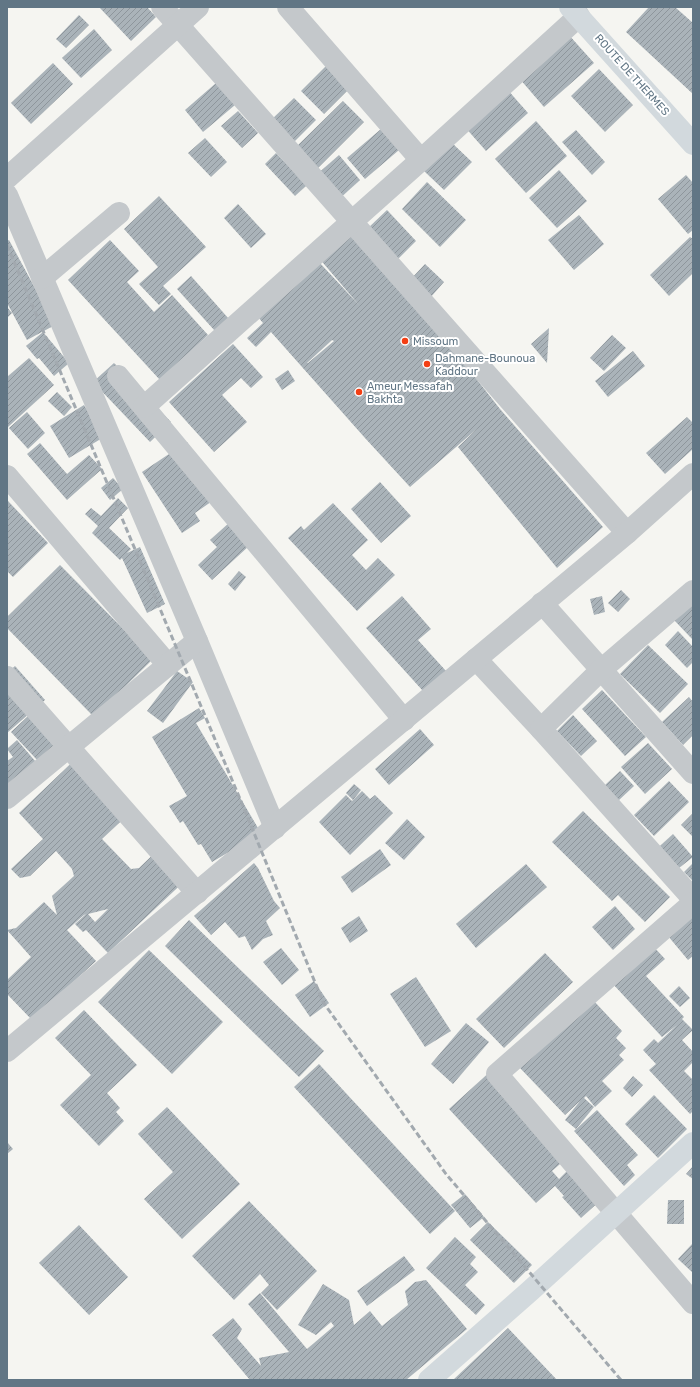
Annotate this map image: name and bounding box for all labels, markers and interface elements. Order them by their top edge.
street label: ROUTE DE THERMES [592,32,672,119]
place label: Missoum [413,335,459,348]
marker: Missoum [400,336,410,346]
place label: Dahmane-Bounoua Kaddour [435,352,535,378]
marker: Dahmane-Bounoua Kaddour [422,359,432,369]
place label: Ameur Messafah Bakhta [367,380,453,406]
marker: Ameur Messafah Bakhta [354,387,364,397]

